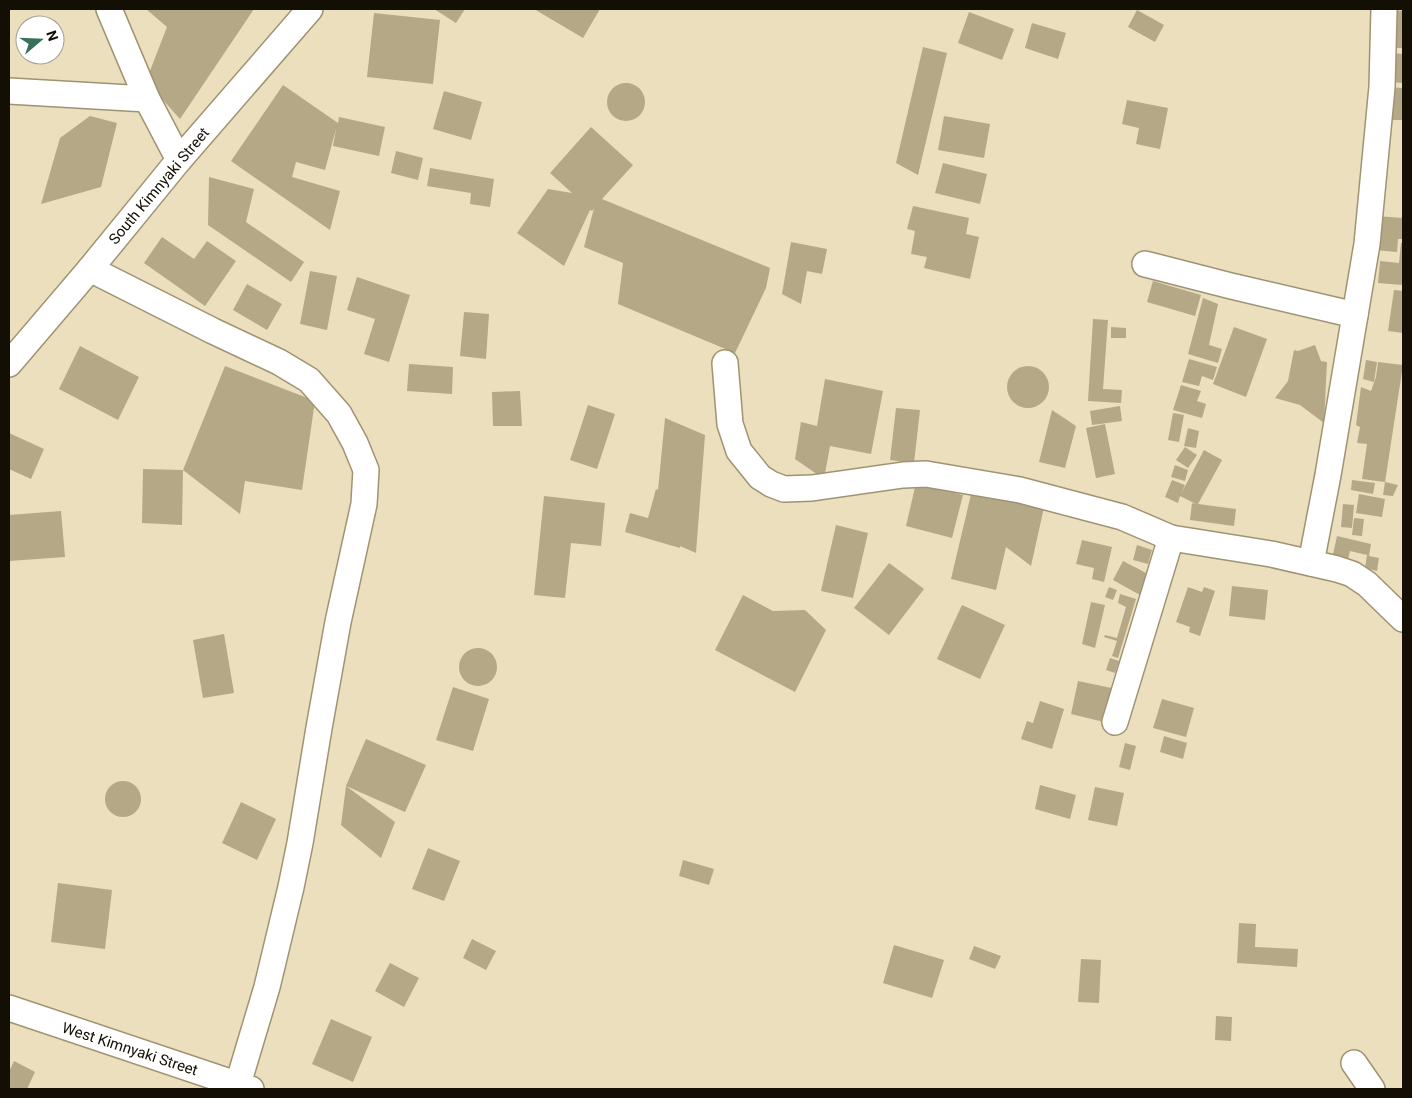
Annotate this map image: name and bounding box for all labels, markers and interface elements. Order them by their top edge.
north arrow [15,15,65,65]
text: N [43,28,61,43]
street label: South Kimnyaki Street [105,124,213,248]
street label: West Kimnyaki Street [60,1019,200,1079]

